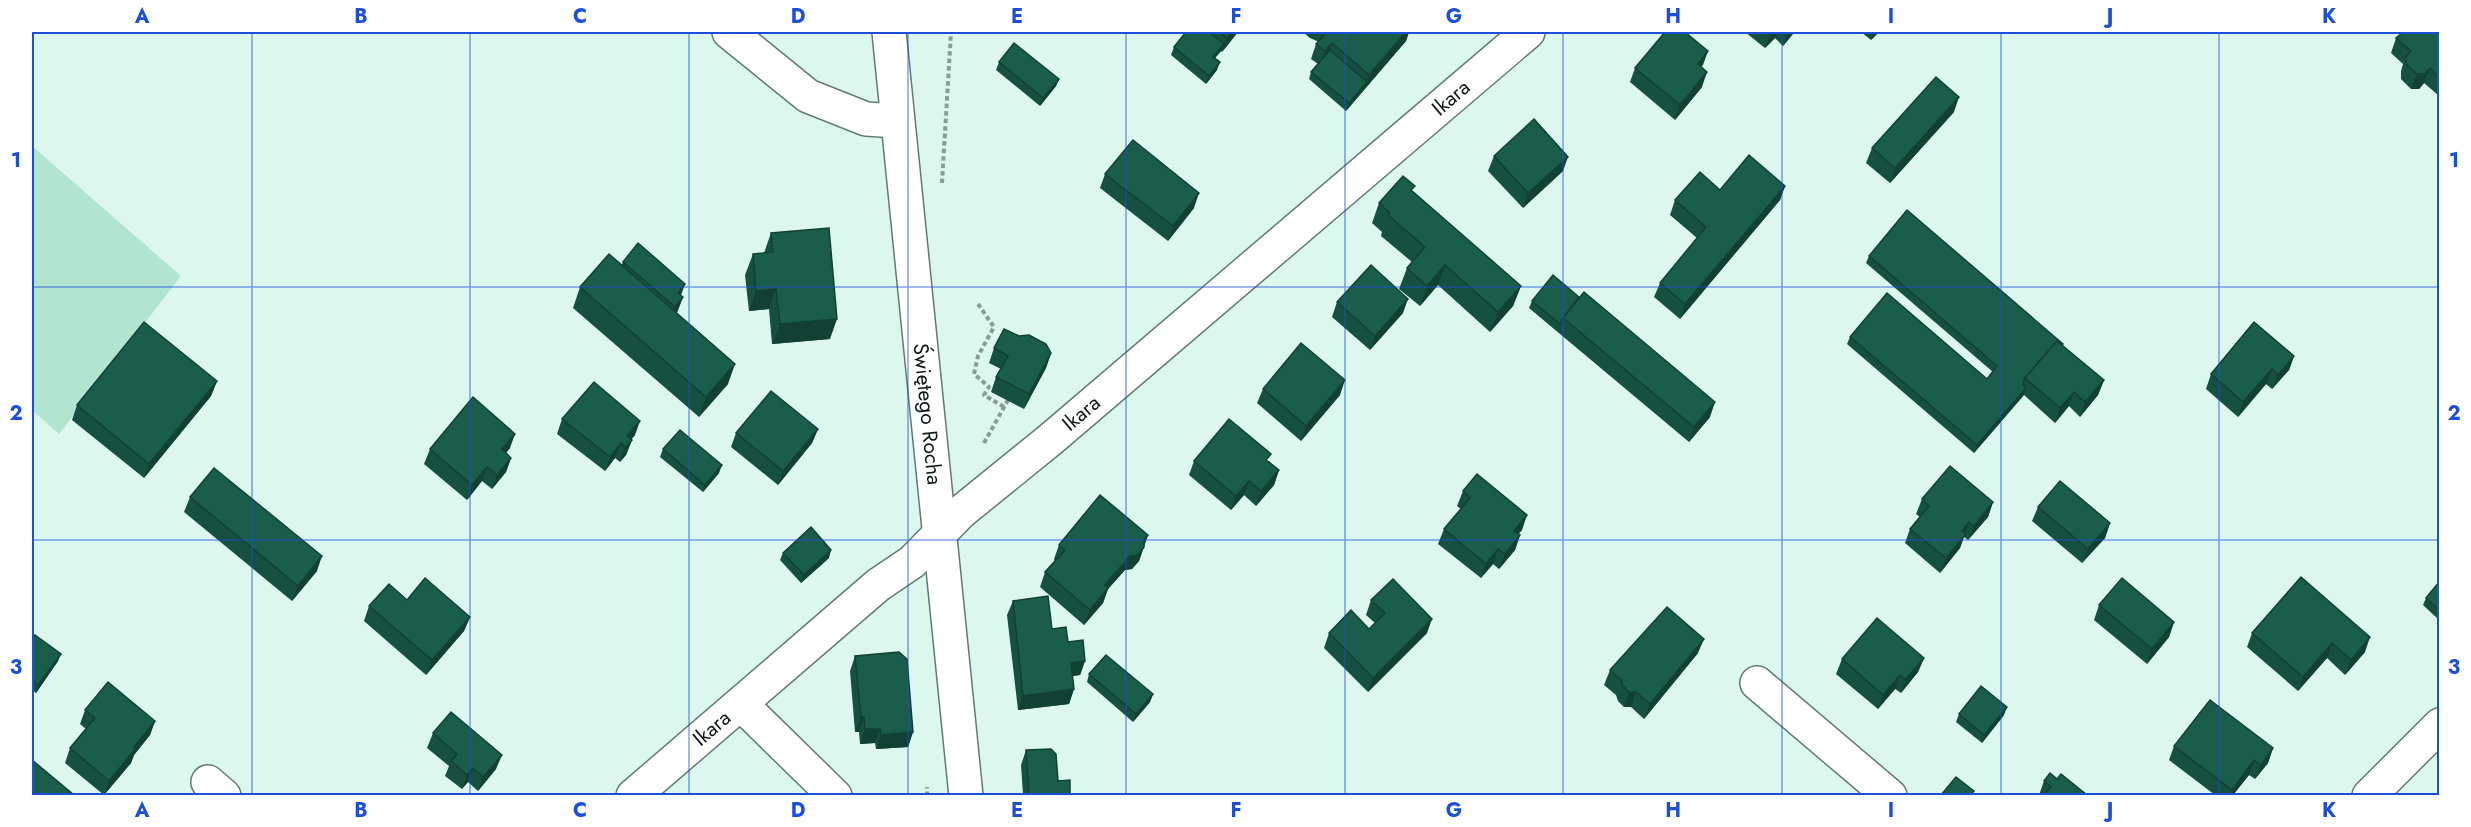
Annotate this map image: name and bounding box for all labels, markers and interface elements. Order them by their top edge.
text: A [134,2,150,31]
text: B [354,2,368,31]
text: C [573,2,587,31]
text: D [791,2,805,31]
text: E [1011,2,1023,31]
text: F [1230,2,1242,31]
text: G [1446,2,1462,31]
text: H [1665,2,1681,31]
text: I [1888,2,1894,31]
text: J [2103,2,2113,31]
text: K [2322,2,2336,31]
street label: Ikara [1425,73,1477,123]
text: 1 [11,146,21,175]
text: 1 [2449,146,2459,175]
street label: Świętego Rocha [905,342,950,486]
street label: Ikara [1056,388,1107,438]
text: 2 [9,399,23,428]
text: 2 [2447,399,2461,428]
text: 3 [10,653,22,682]
text: 3 [2448,653,2460,682]
street label: Ikara [686,703,737,753]
text: A [134,796,150,825]
text: B [354,796,368,825]
text: C [573,796,587,825]
text: D [791,796,805,825]
text: E [1011,796,1023,825]
text: F [1230,796,1242,825]
text: G [1446,796,1462,825]
text: H [1665,796,1681,825]
text: I [1888,796,1894,825]
text: J [2103,796,2113,825]
text: K [2322,796,2336,825]

